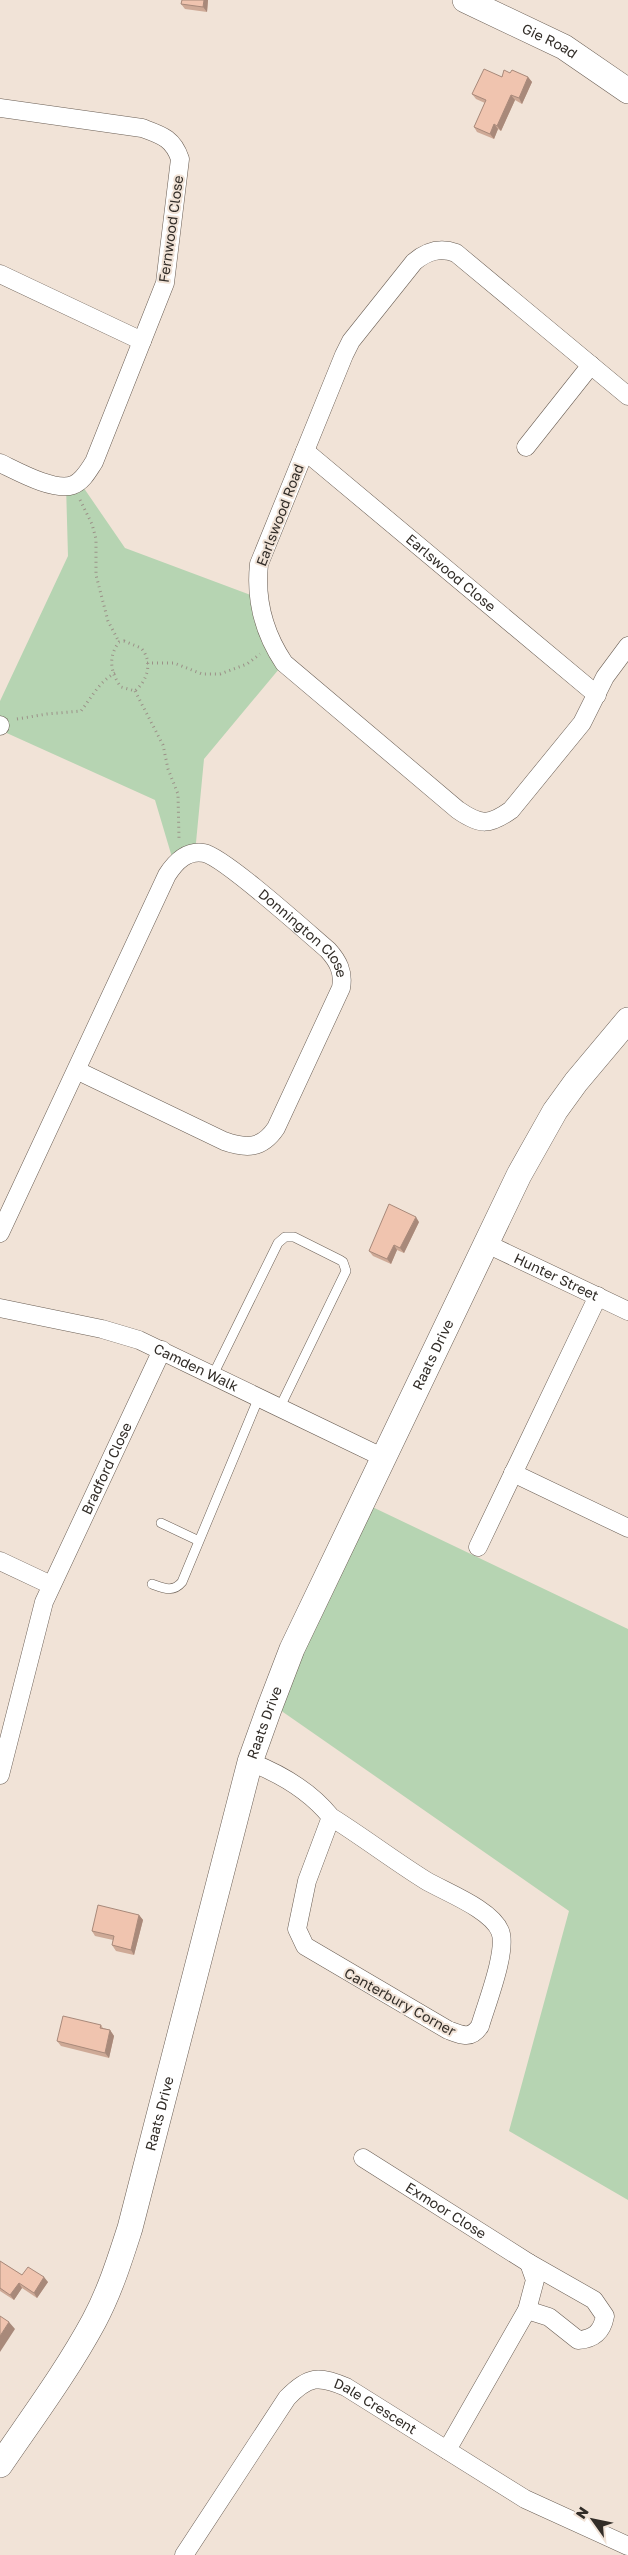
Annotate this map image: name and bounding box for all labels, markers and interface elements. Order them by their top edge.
street label: Gie Road [520,19,581,62]
street label: Fernwood Close [155,174,186,284]
street label: Earlswood Road [252,461,307,568]
street label: Earlswood Close [403,530,499,615]
street label: Donnington Close [255,885,351,979]
street label: Hunter Street [511,1249,602,1304]
street label: Raats Drive [408,1316,457,1393]
street label: Camden Walk [151,1339,241,1395]
street label: Bradford Close [77,1419,135,1517]
street label: Raats Drive [243,1684,285,1761]
street label: Canterbury Corner [341,1964,459,2040]
street label: Raats Drive [141,2074,177,2153]
street label: Exmoor Close [403,2178,490,2242]
street label: Dale Crescent [332,2374,420,2437]
north arrow [568,2495,618,2545]
text: N [572,2504,592,2522]

